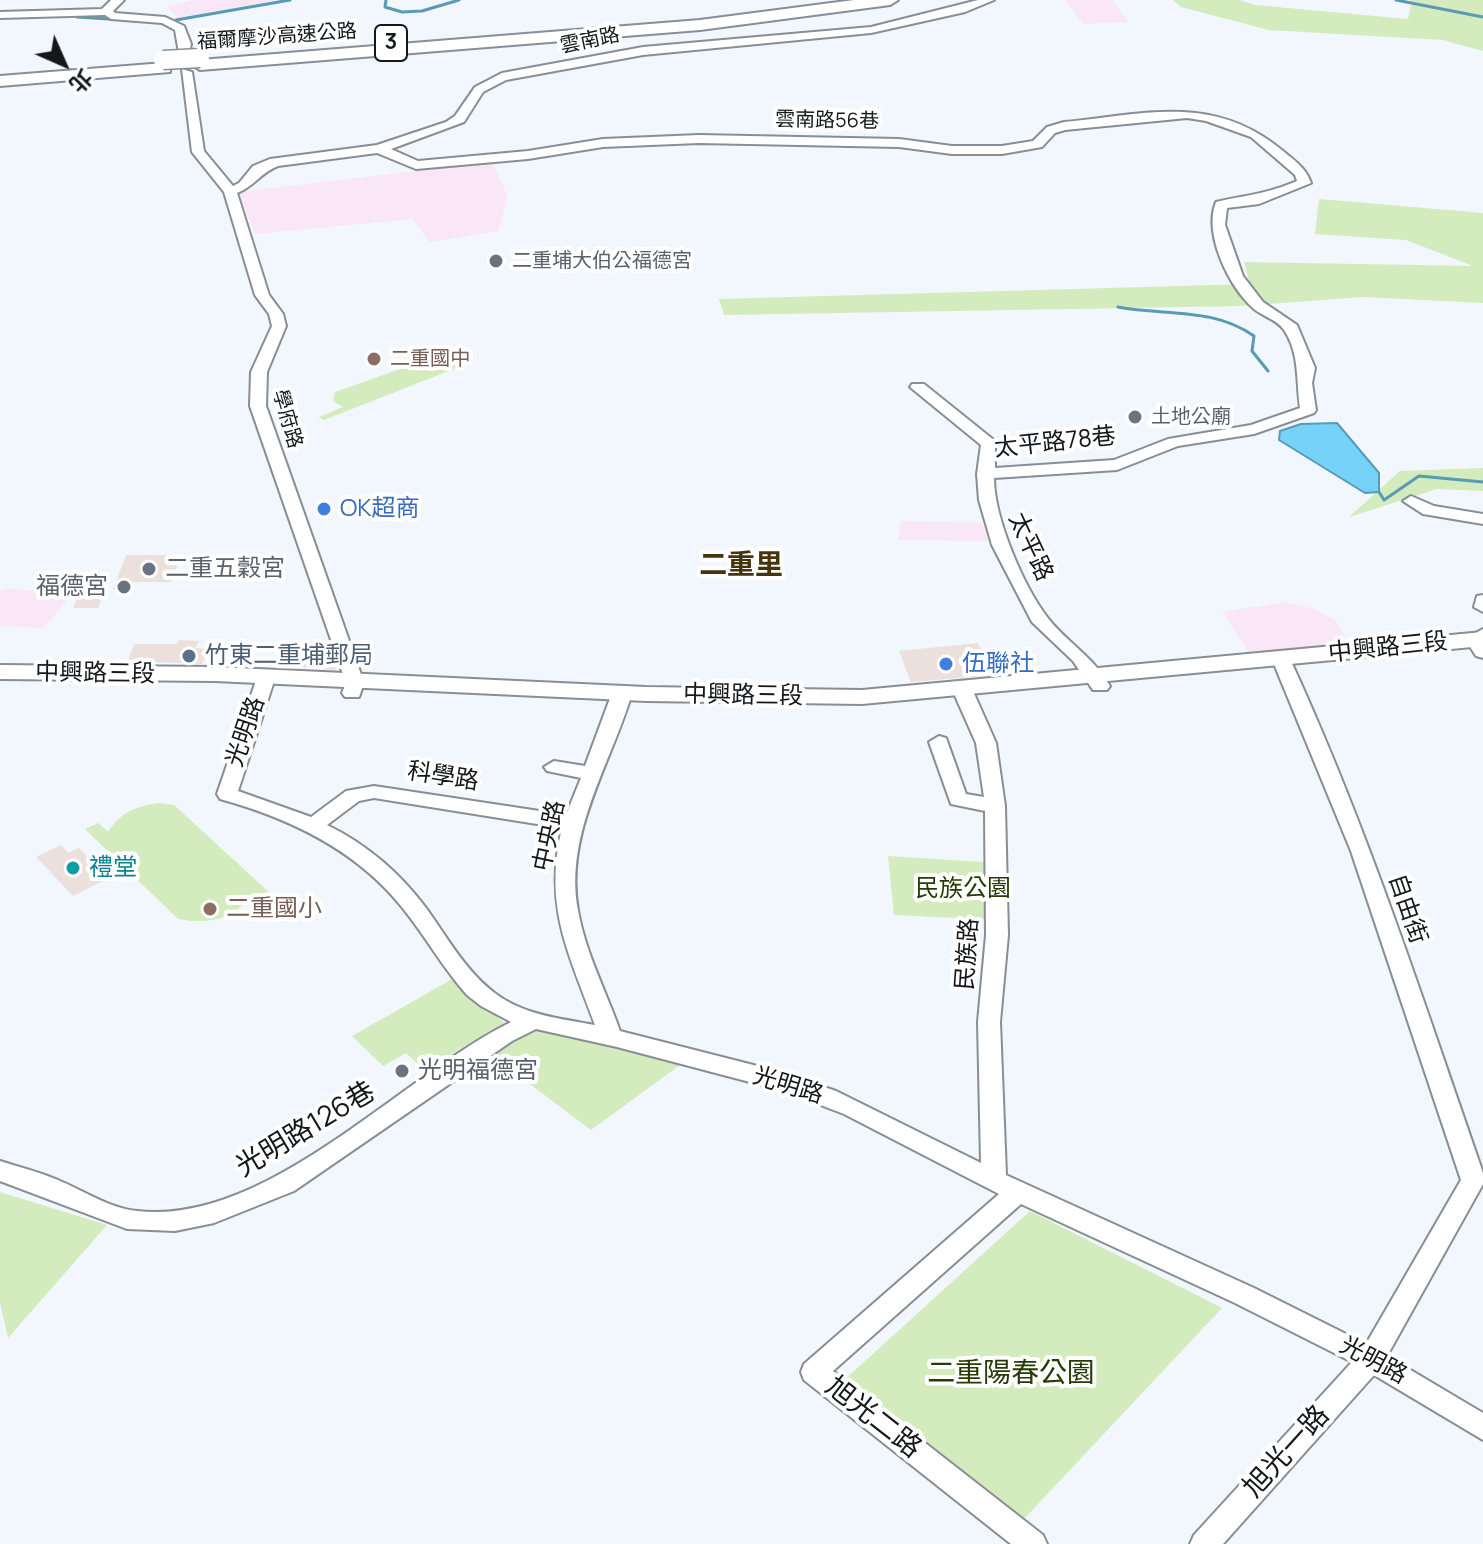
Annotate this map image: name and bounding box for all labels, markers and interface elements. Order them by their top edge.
street label: 福爾摩沙高速公路 [196,19,358,55]
street label: 雲南路 [558,23,622,59]
north arrow [24,24,104,104]
road number: 3 [375,25,407,61]
text: 北 [63,63,99,99]
street label: 雲南路56巷 [775,108,879,134]
place label: 二重埔大伯公福德宮 [512,249,692,273]
marker: 二重埔大伯公福德宮 [487,252,505,270]
place label: 二重國中 [390,347,470,371]
marker: 二重國中 [365,350,383,368]
street label: 學府路 [267,387,307,451]
place label: 土地公廟 [1151,405,1231,429]
marker: 土地公廟 [1126,408,1144,426]
street label: 太平路78巷 [993,422,1117,464]
place label: OK超商 [340,495,420,523]
marker: OK超商 [315,500,333,518]
street label: 太平路 [1002,508,1058,586]
district label: 二重里 [699,549,783,583]
place label: 二重五穀宮 [165,555,285,583]
marker: 二重五穀宮 [140,560,158,578]
place label: 福德宮 [36,573,108,601]
marker: 福德宮 [115,578,133,596]
street label: 中興路三段 [1327,627,1449,669]
place label: 竹東二重埔郵局 [205,642,373,670]
marker: 竹東二重埔郵局 [180,647,198,665]
place label: 伍聯社 [962,650,1034,678]
marker: 伍聯社 [937,655,955,673]
street label: 中興路三段 [35,659,155,689]
street label: 中興路三段 [683,681,803,711]
street label: 光明路 [221,693,271,771]
street label: 科學路 [405,757,481,797]
street label: 中央路 [528,798,572,874]
place label: 禮堂 [89,854,137,882]
marker: 禮堂 [64,859,82,877]
street label: 自由街 [1382,870,1432,948]
park label: 民族公園 [915,875,1011,903]
place label: 二重國小 [226,895,322,923]
marker: 二重國小 [201,900,219,918]
street label: 民族路 [951,917,985,991]
place label: 光明福德宮 [418,1057,538,1085]
marker: 光明福德宮 [393,1062,411,1080]
street label: 光明路 [749,1062,827,1110]
street label: 光明路126巷 [230,1075,382,1185]
street label: 光明路 [1334,1331,1412,1391]
park label: 二重陽春公園 [927,1357,1095,1391]
street label: 旭光二路 [819,1370,927,1466]
street label: 旭光一路 [1237,1399,1337,1505]

